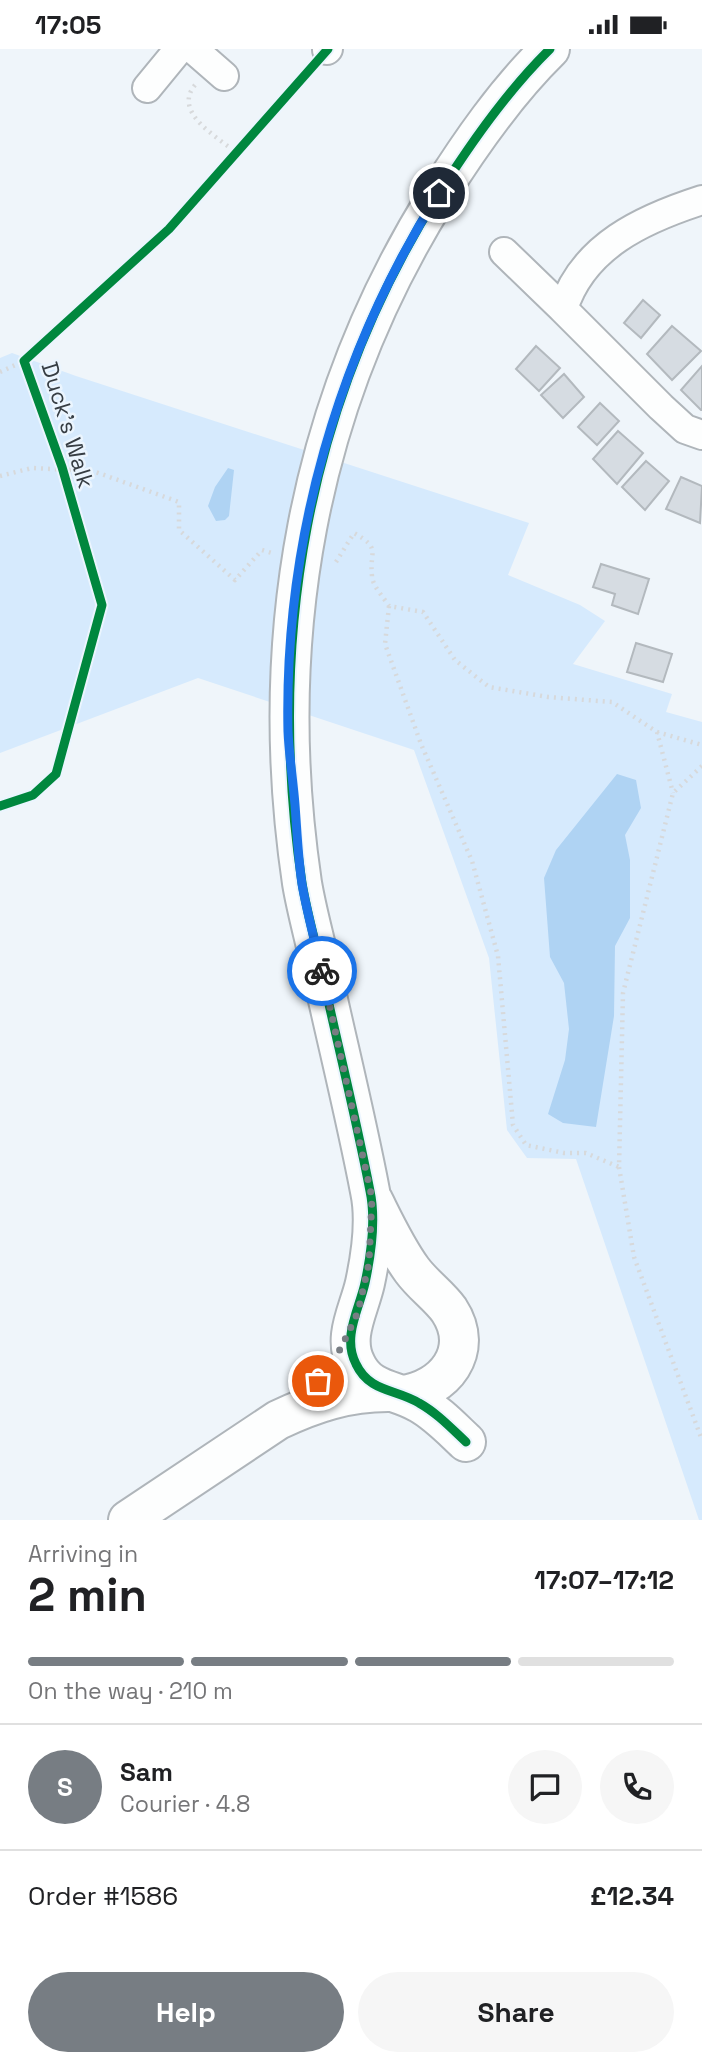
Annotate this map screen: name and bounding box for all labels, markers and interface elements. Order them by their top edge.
text: 17:05 [35,8,101,42]
pin [409,163,469,223]
icon: home [420,174,458,212]
street label: Duck's Walk [35,358,101,492]
courier [287,936,357,1006]
icon: bike [303,952,341,990]
pin [288,1351,348,1411]
icon: bag [299,1362,337,1400]
text: Arriving in [28,1539,138,1569]
text: 17:07–17:12 [534,1563,674,1597]
text: 2 min [28,1566,147,1624]
text: On the way · 210 m [28,1676,233,1706]
button: chat [508,1750,582,1824]
button: phone [600,1750,674,1824]
text: Sam [120,1755,173,1789]
text: S [57,1770,73,1804]
text: Courier · 4.8 [120,1789,250,1819]
text: Order #1586 [28,1879,178,1913]
text: £12.34 [590,1879,674,1913]
button: Help [28,1972,344,2052]
button: Share [358,1972,674,2052]

